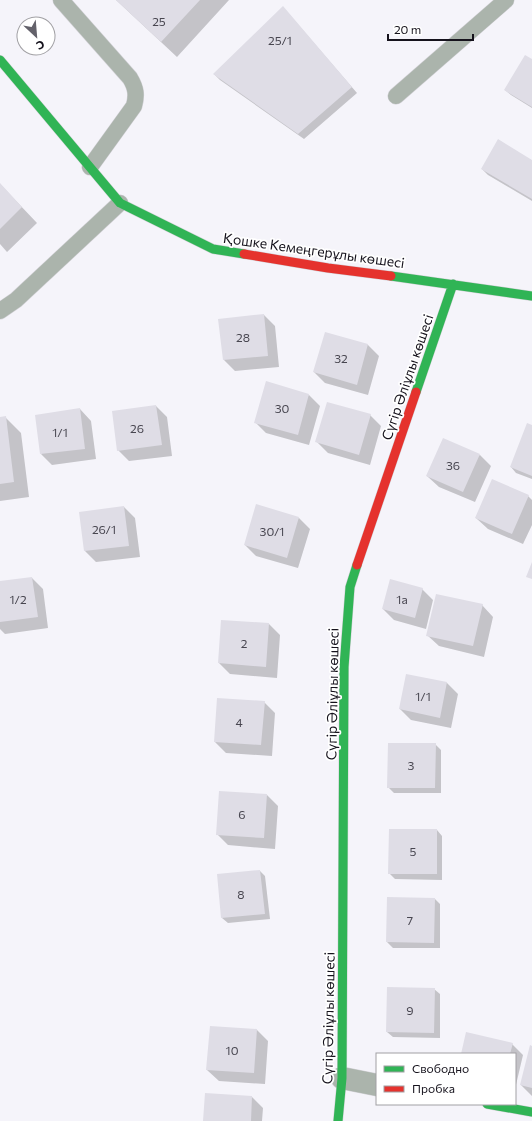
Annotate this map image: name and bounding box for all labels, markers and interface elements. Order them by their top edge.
house number: 25 [152,14,166,28]
north arrow [16,16,56,56]
scale bar [388,16,473,42]
text: 20 m [394,22,421,36]
house number: 25/1 [268,33,292,47]
text: С [34,38,47,53]
street label: Қошке Кемеңгерұлы көшесі [222,229,406,271]
street label: Сүгір Әліұлы көшесі [377,312,437,442]
house number: 28 [236,330,250,344]
house number: 32 [334,351,348,365]
house number: 30 [275,401,290,415]
house number: 26 [130,421,144,435]
house number: 1/1 [52,425,68,439]
house number: 36 [446,458,460,472]
house number: 26/1 [92,522,116,536]
house number: 30/1 [260,524,284,538]
house number: 1/2 [9,592,27,606]
house number: 1а [396,592,408,606]
street label: Сүгір Әліұлы көшесі [322,628,342,760]
house number: 2 [241,636,248,650]
house number: 1/1 [415,689,431,703]
house number: 4 [235,715,243,729]
house number: 3 [408,758,415,772]
house number: 6 [238,807,246,821]
house number: 5 [410,844,417,858]
house number: 8 [237,887,245,901]
house number: 7 [407,913,413,927]
street label: Сүгір Әліұлы көшесі [318,952,338,1084]
house number: 9 [406,1003,414,1017]
house number: 10 [226,1043,239,1057]
legend [376,1053,516,1105]
text: Свободно [412,1061,469,1075]
text: Пробка [412,1081,455,1095]

